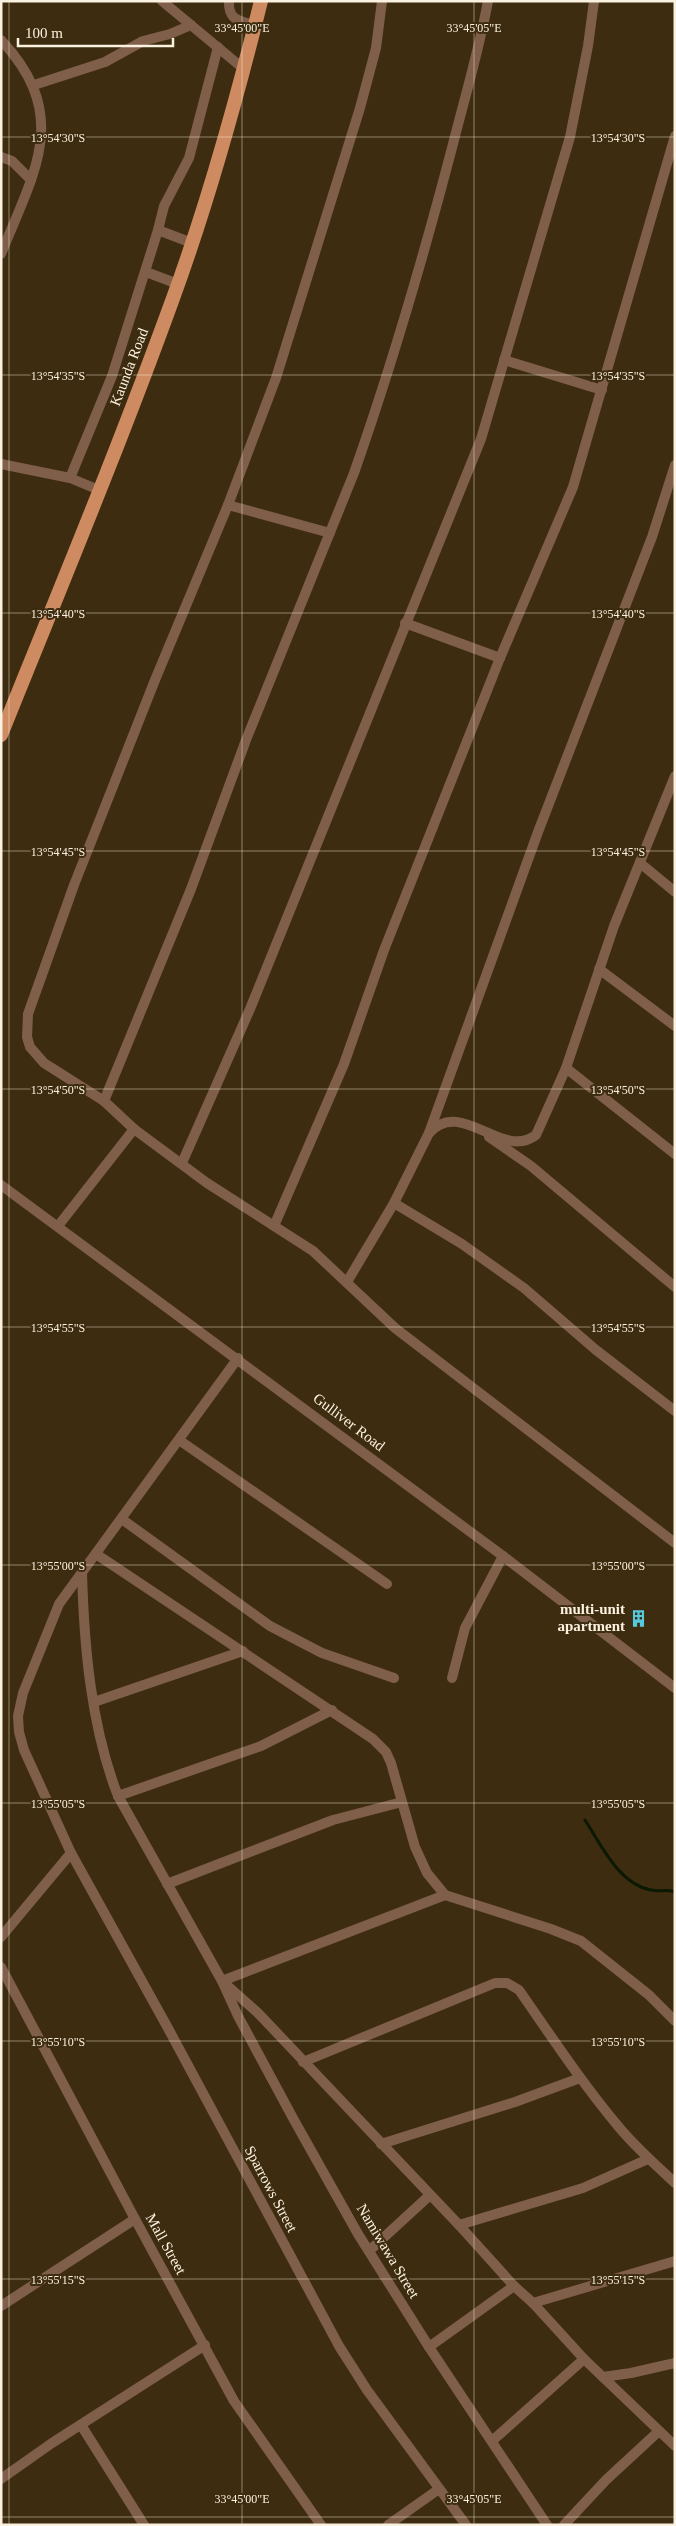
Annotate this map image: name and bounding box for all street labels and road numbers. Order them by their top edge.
street label: Kaunda Road [107,325,151,408]
street label: Gulliver Road [310,1390,388,1454]
street label: Sparrows Street [242,2143,301,2236]
street label: Namiwawa Street [354,2201,423,2302]
street label: Mall Street [143,2211,190,2278]

